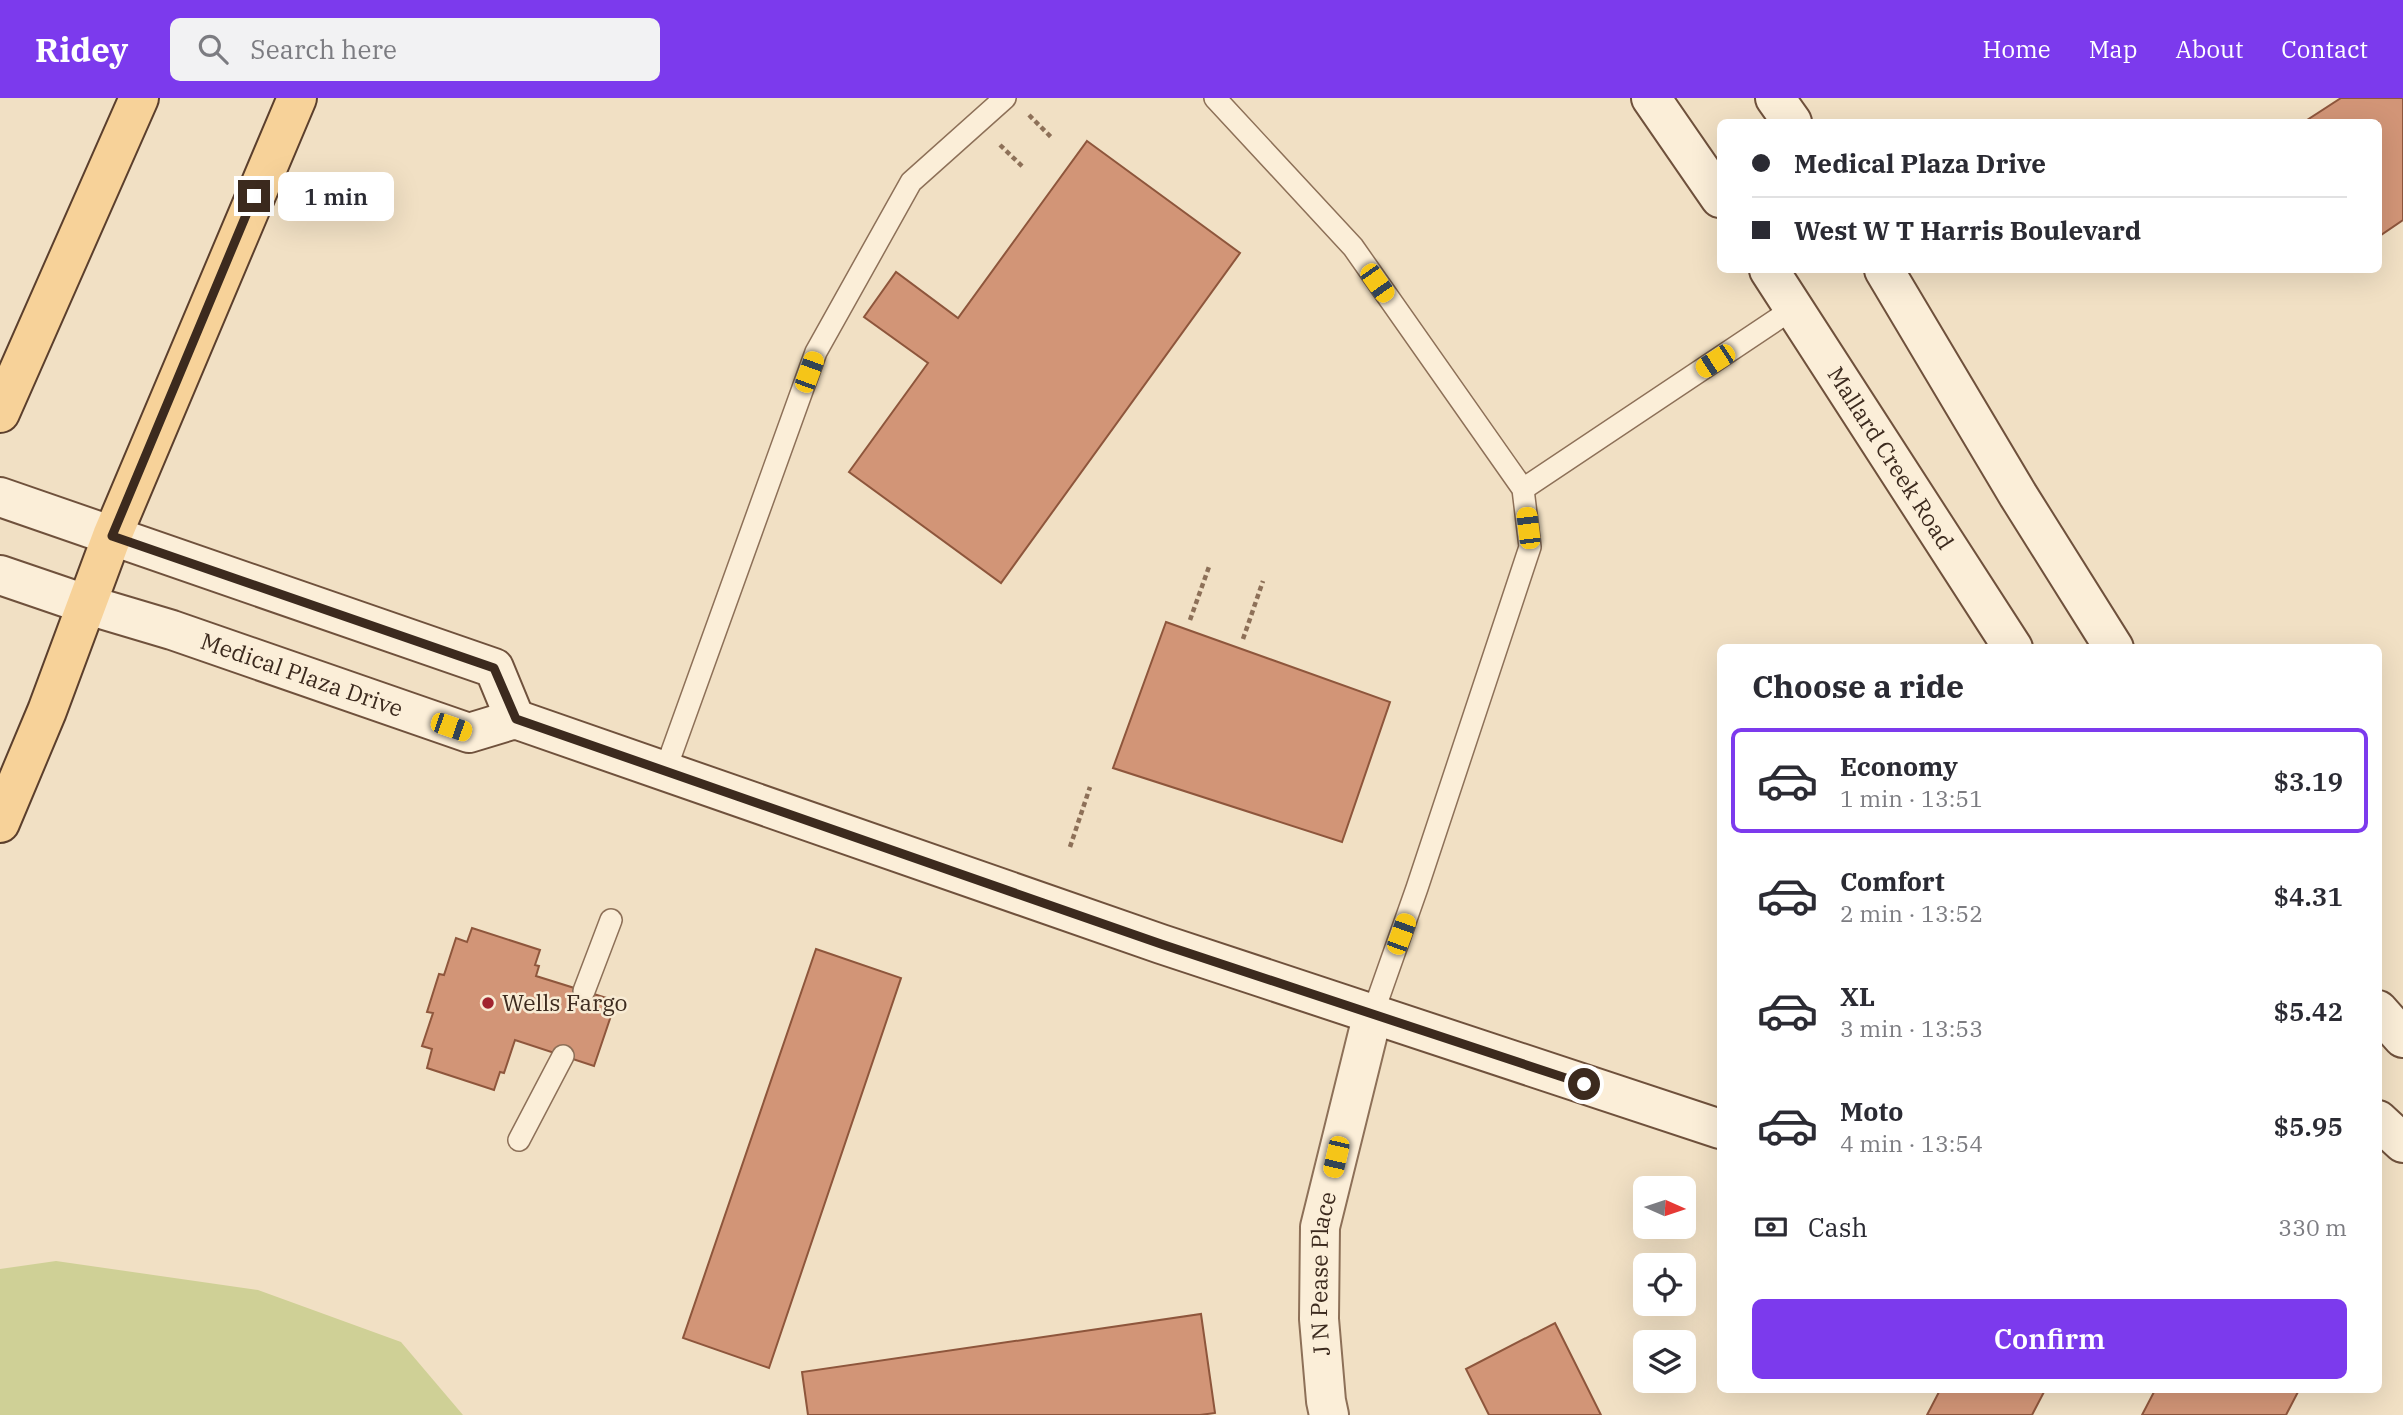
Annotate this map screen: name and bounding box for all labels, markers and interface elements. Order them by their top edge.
search box [170,18,660,81]
text: Ridey [35,28,128,71]
icon: search [194,30,232,68]
text: Search here [250,32,397,66]
text: Home [1983,33,2051,65]
text: Map [2089,33,2137,65]
text: About [2175,33,2243,65]
text: Contact [2281,33,2368,65]
text: Medical Plaza Drive [1794,146,2046,180]
callout: 1 min [278,172,394,220]
route end [238,180,270,212]
text: 1 min [304,181,368,211]
text: West W T Harris Boulevard [1794,213,2141,247]
car [1357,260,1398,306]
car [1692,341,1739,381]
car [792,349,827,395]
street label: Mallard Creek Road [1821,361,1961,555]
car [1516,506,1541,550]
street label: Medical Plaza Drive [197,625,407,723]
text: Choose a ride [1752,665,1964,707]
car [428,710,475,744]
icon: car [1756,749,1819,812]
text: Economy [1840,749,1958,783]
text: $3.19 [2274,764,2343,798]
text: 1 min · 13:51 [1840,783,1983,813]
icon: car [1756,864,1819,927]
text: Comfort [1840,864,1945,898]
text: $4.31 [2274,879,2343,913]
text: 2 min · 13:52 [1840,898,1983,928]
car [1384,911,1419,957]
icon: car [1756,979,1819,1042]
text: XL [1840,979,1875,1013]
place label: Wells Fargo [502,987,628,1017]
text: $5.42 [2274,994,2343,1028]
marker: Wells Fargo [480,995,496,1011]
text: 3 min · 13:53 [1840,1013,1983,1043]
route start [1568,1068,1600,1100]
icon: car [1756,1094,1819,1157]
text: Moto [1840,1094,1903,1128]
text: $5.95 [2274,1109,2343,1143]
text: 4 min · 13:54 [1840,1128,1983,1158]
car [1322,1134,1351,1180]
north arrow [1633,1176,1696,1239]
map controls [1633,1176,1696,1393]
street label: J N Pease Place [1303,1188,1342,1357]
icon: cash [1752,1208,1790,1246]
text: Cash [1808,1210,1868,1244]
text: 330 m [2278,1212,2347,1242]
button: locate [1633,1253,1696,1316]
button: Confirm [1752,1299,2347,1379]
button: layers [1633,1330,1696,1393]

